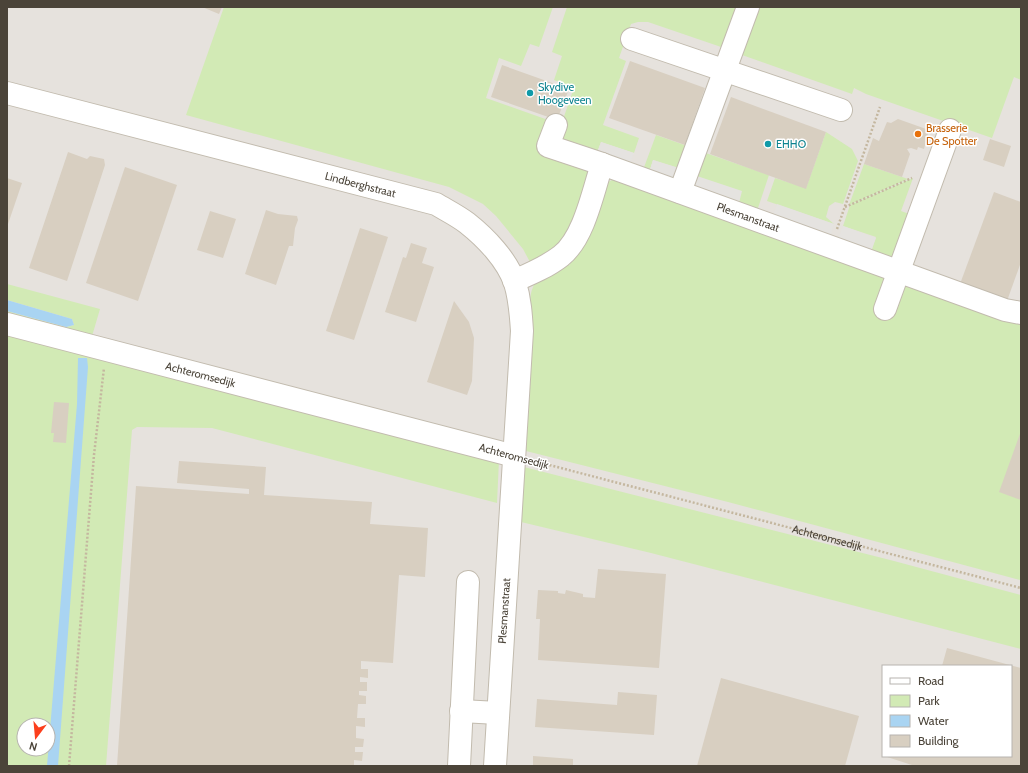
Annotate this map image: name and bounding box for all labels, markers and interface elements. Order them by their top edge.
place label: Skydive Hoogeveen [538,80,592,107]
marker: Skydive Hoogeveen [525,88,535,98]
place label: Brasserie De Spotter [926,121,977,148]
marker: Brasserie De Spotter [913,129,923,139]
place label: EHHO [776,137,807,151]
marker: EHHO [763,139,773,149]
street label: Lindberghstraat [323,169,398,200]
street label: Plesmanstraat [715,199,782,235]
street label: Achteromsedijk [164,359,237,390]
street label: Achteromsedijk [478,440,551,472]
street label: Achteromsedijk [791,522,864,553]
street label: Plesmanstraat [495,577,513,644]
legend [882,665,1012,757]
text: Road [918,673,944,688]
text: Park [918,693,940,708]
text: Water [918,713,949,728]
north arrow [16,717,56,757]
text: Building [918,733,960,748]
text: N [28,739,39,754]

